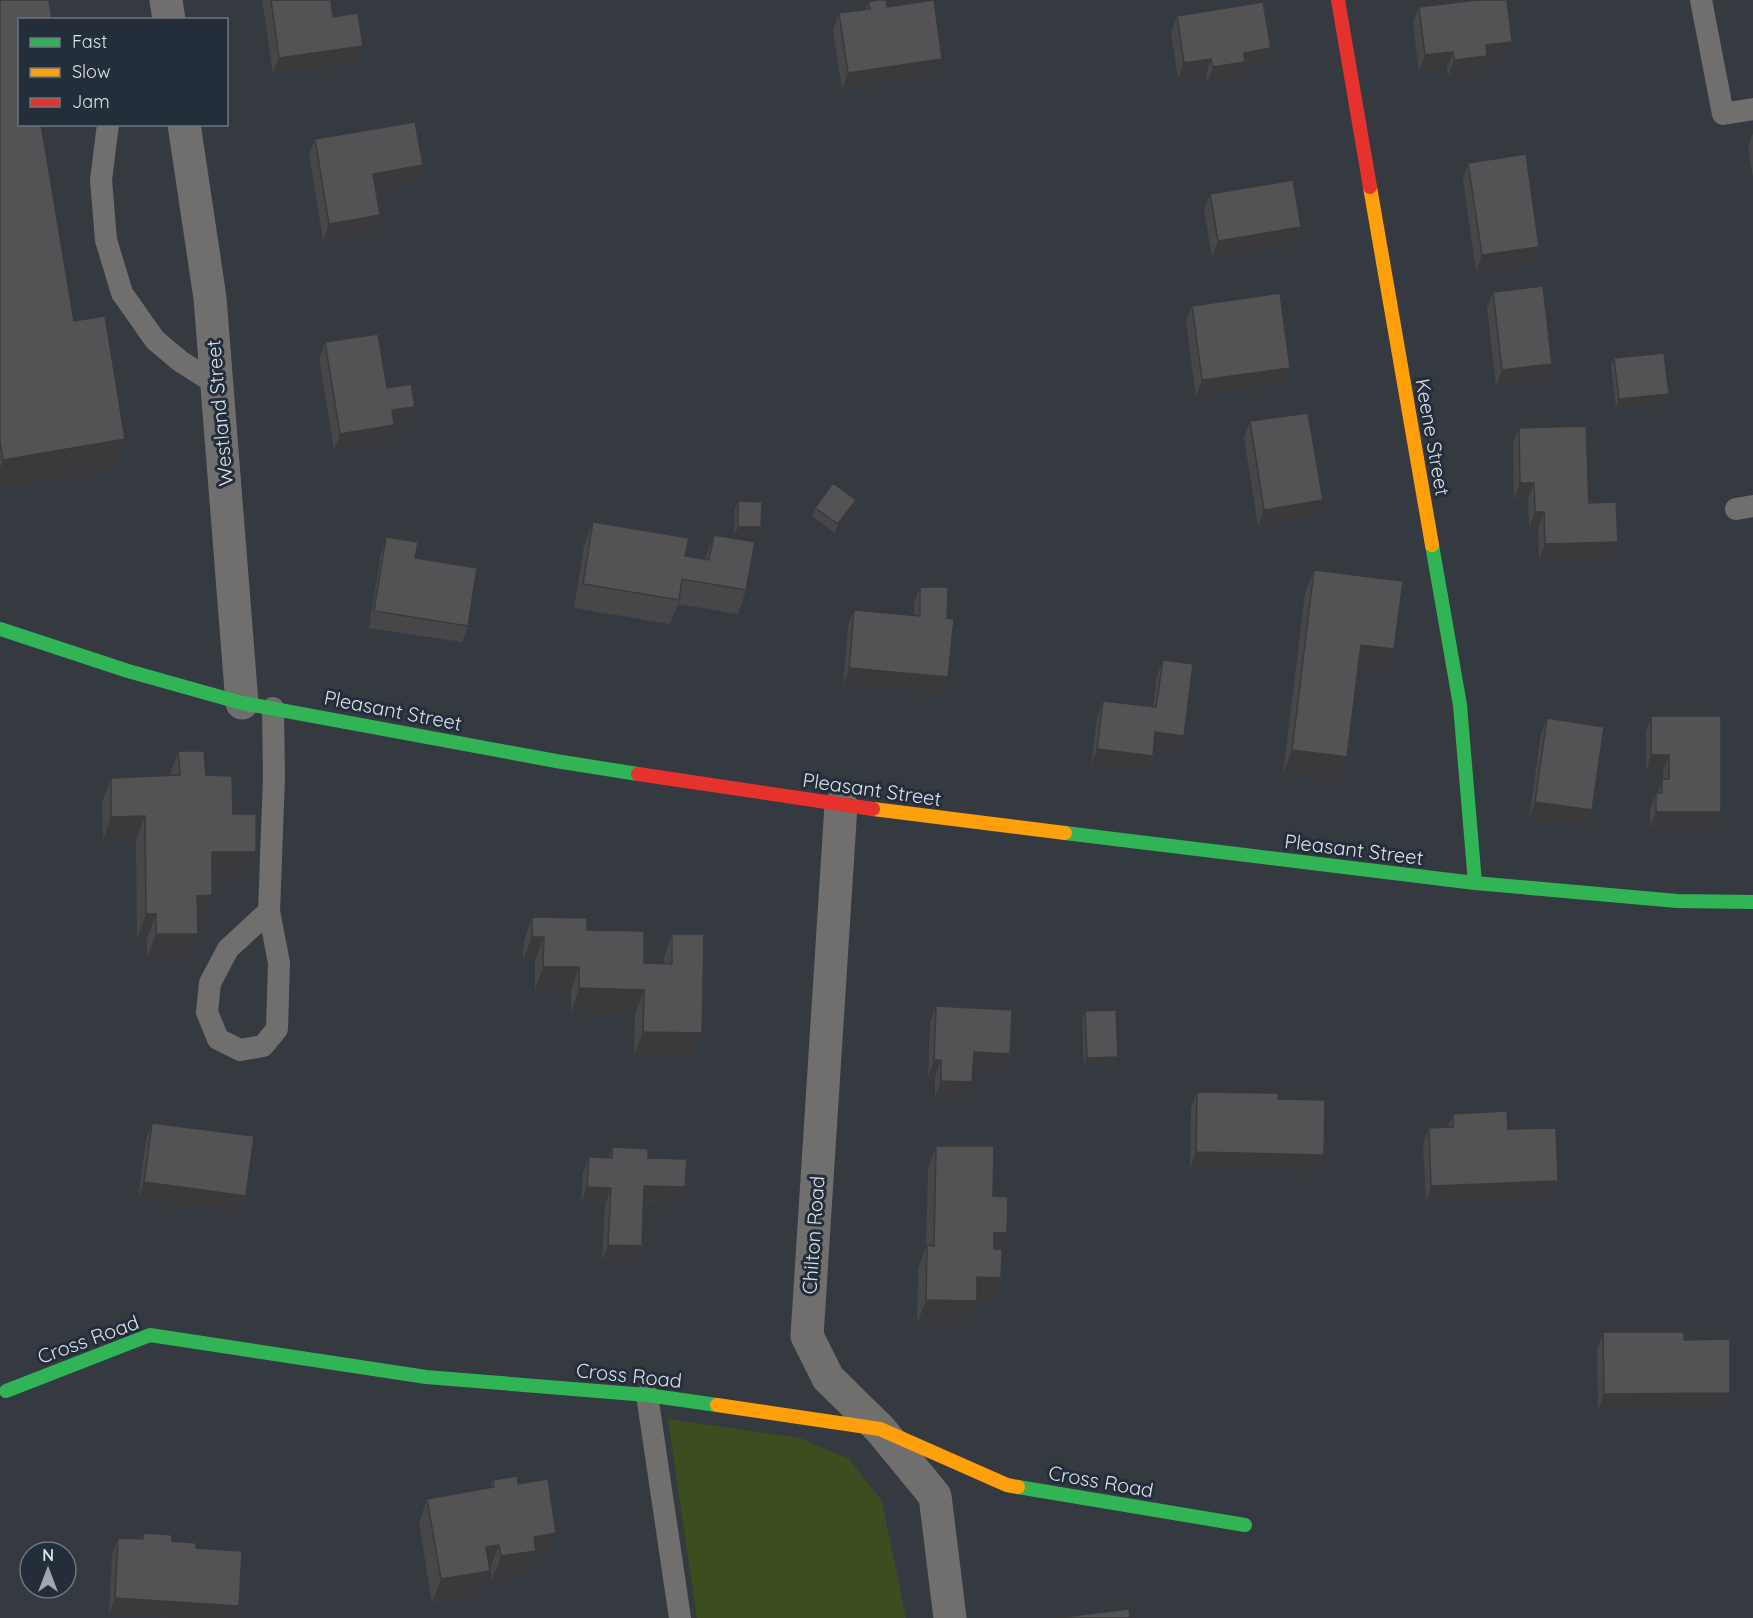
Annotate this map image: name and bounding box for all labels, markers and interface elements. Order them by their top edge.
legend [18,18,228,126]
text: Fast [72,30,107,53]
text: Slow [72,60,110,83]
text: Jam [72,90,110,113]
street label: Westland Street [200,338,238,487]
street label: Keene Street [1410,376,1456,498]
street label: Pleasant Street [322,684,464,736]
street label: Pleasant Street [801,767,943,811]
street label: Pleasant Street [1283,828,1425,870]
street label: Chilton Road [796,1175,830,1295]
street label: Cross Road [34,1309,142,1369]
street label: Cross Road [575,1357,683,1393]
street label: Cross Road [1047,1459,1155,1503]
north arrow [18,1540,78,1600]
text: N [42,1545,54,1565]

